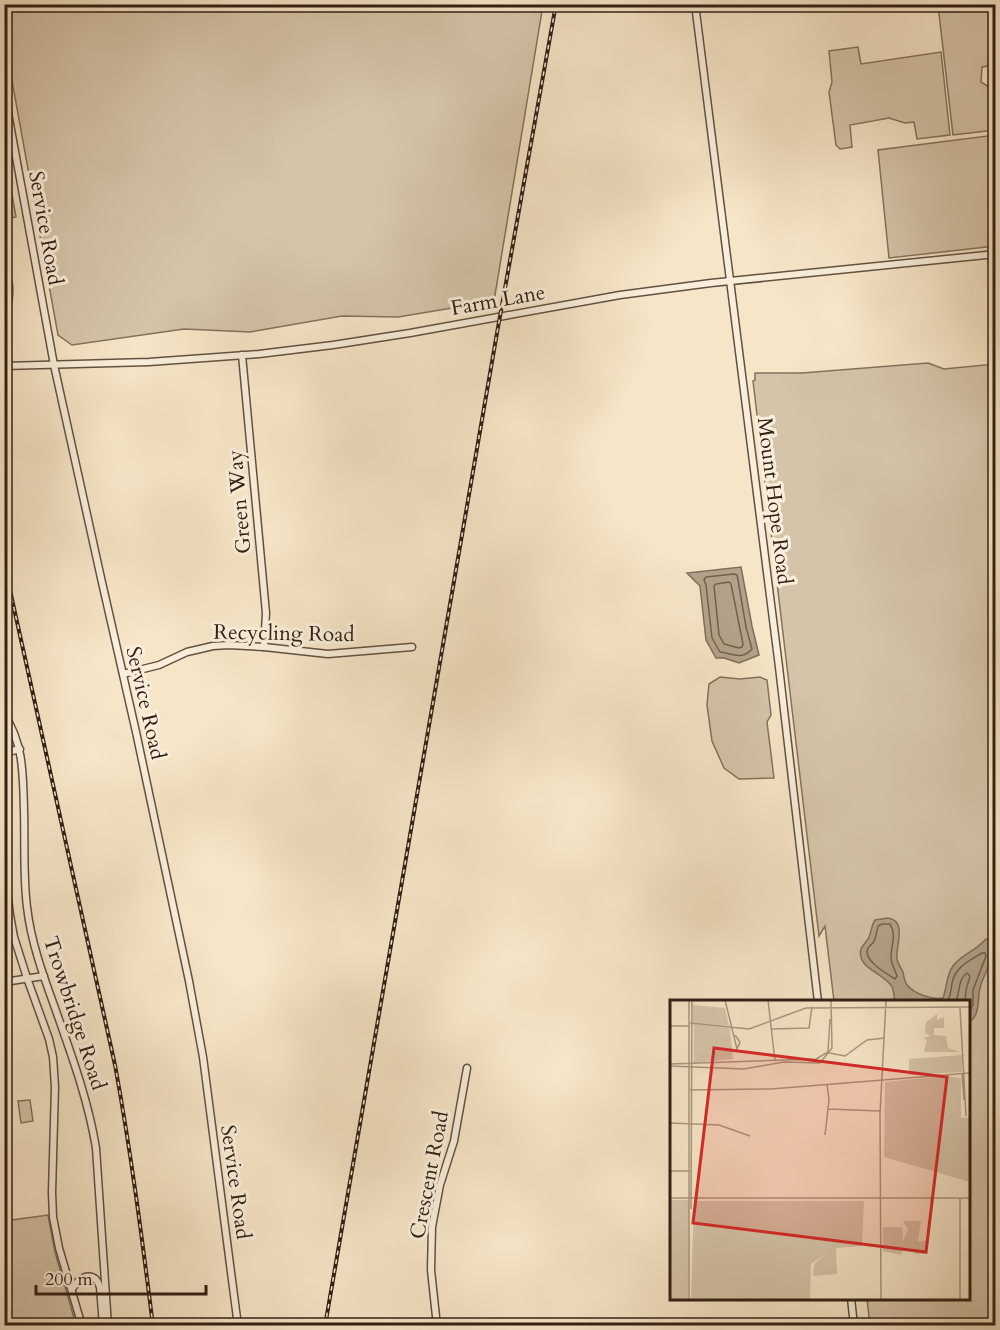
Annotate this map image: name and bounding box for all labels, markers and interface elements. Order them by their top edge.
street label: Service Road [21,169,70,287]
street label: Farm Lane [449,278,548,323]
street label: Mount Hope Road [750,416,799,586]
street label: Green Way [221,449,258,555]
street label: Recycling Road [213,618,355,649]
street label: Service Road [118,644,173,762]
street label: Trowbridge Road [36,932,113,1094]
inset map [670,1000,970,1300]
street label: Crescent Road [403,1109,456,1242]
street label: Service Road [213,1123,258,1241]
scale bar [36,1258,206,1296]
text: 200 m [45,1267,93,1292]

